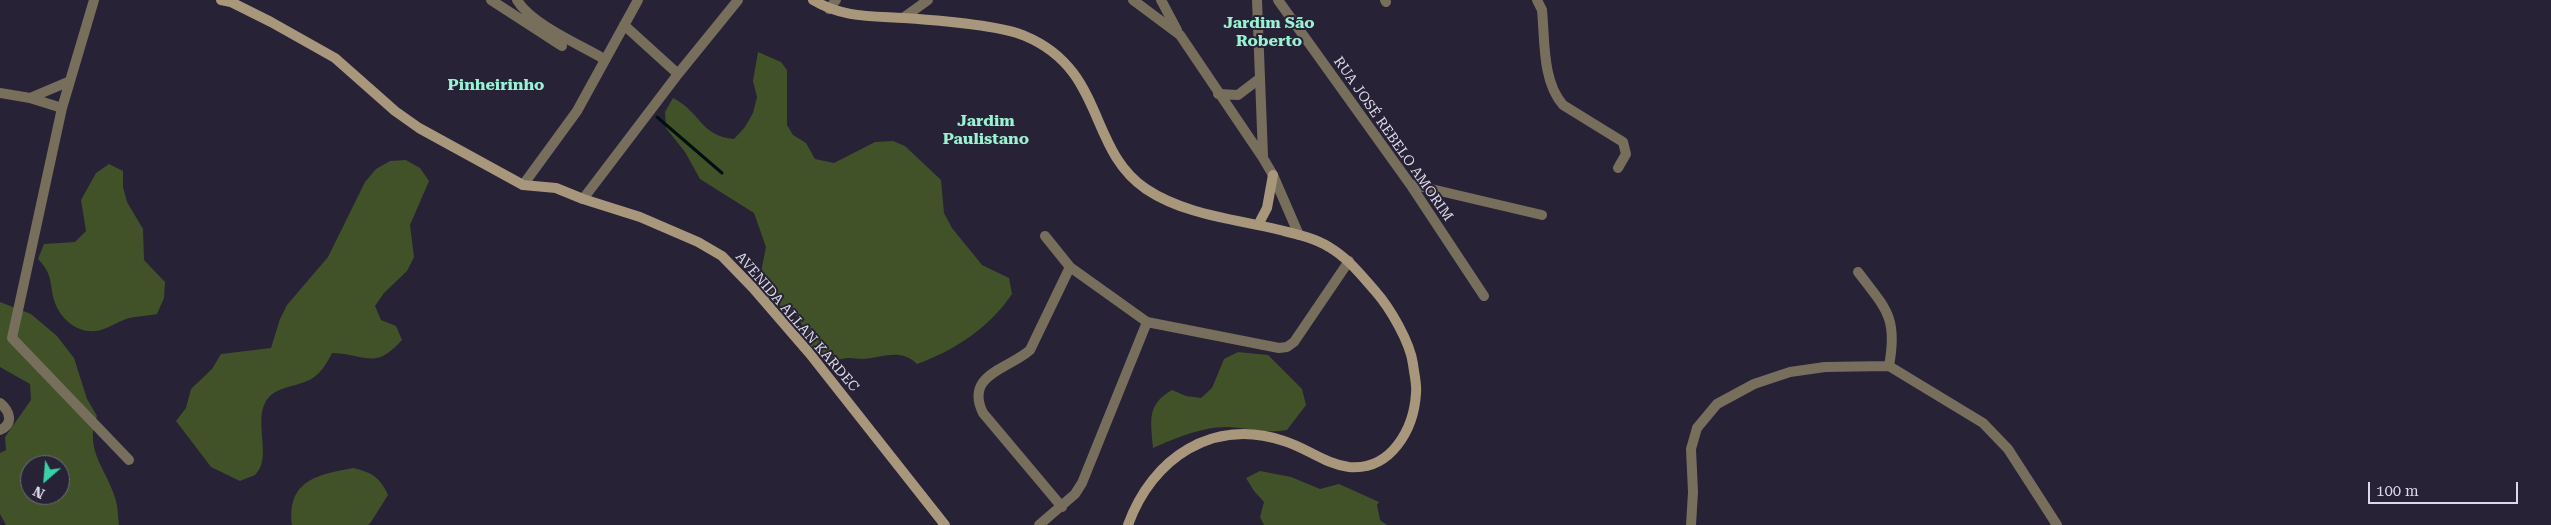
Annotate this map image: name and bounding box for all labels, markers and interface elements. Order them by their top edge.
district label: Jardim São Roberto [1223,13,1315,51]
street label: RUA JOSÉ REBELO AMORIM [1330,54,1456,224]
district label: Pinheirinho [448,75,544,95]
district label: Jardim Paulistano [943,111,1029,149]
street label: AVENIDA ALLAN KARDEC [732,249,862,395]
north arrow [20,455,70,505]
scale bar [2371,472,2521,504]
text: 100 m [2376,482,2419,500]
text: N [30,483,47,502]

